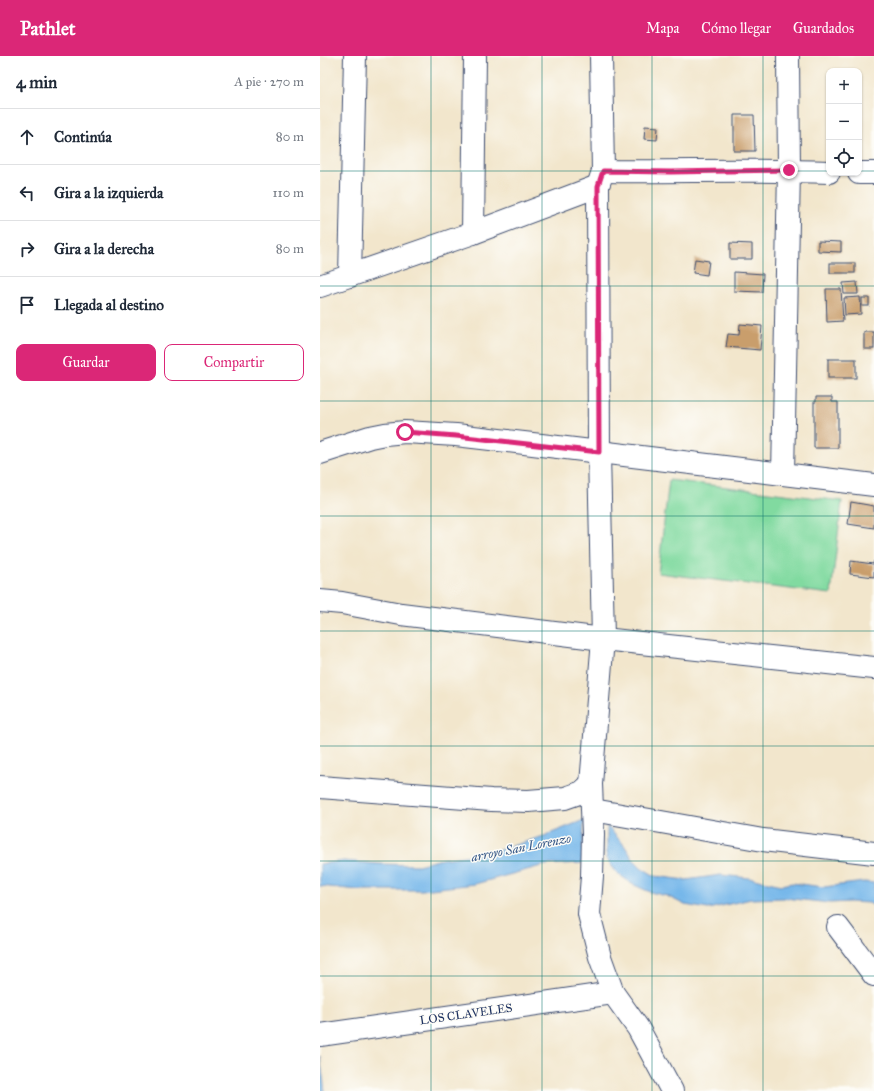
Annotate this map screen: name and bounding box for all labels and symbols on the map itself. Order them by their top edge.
route end [780,161,798,179]
route start [396,423,414,441]
water label: arroyo San Lorenzo [469,830,573,866]
street label: LOS CLAVELES [419,1001,513,1027]

